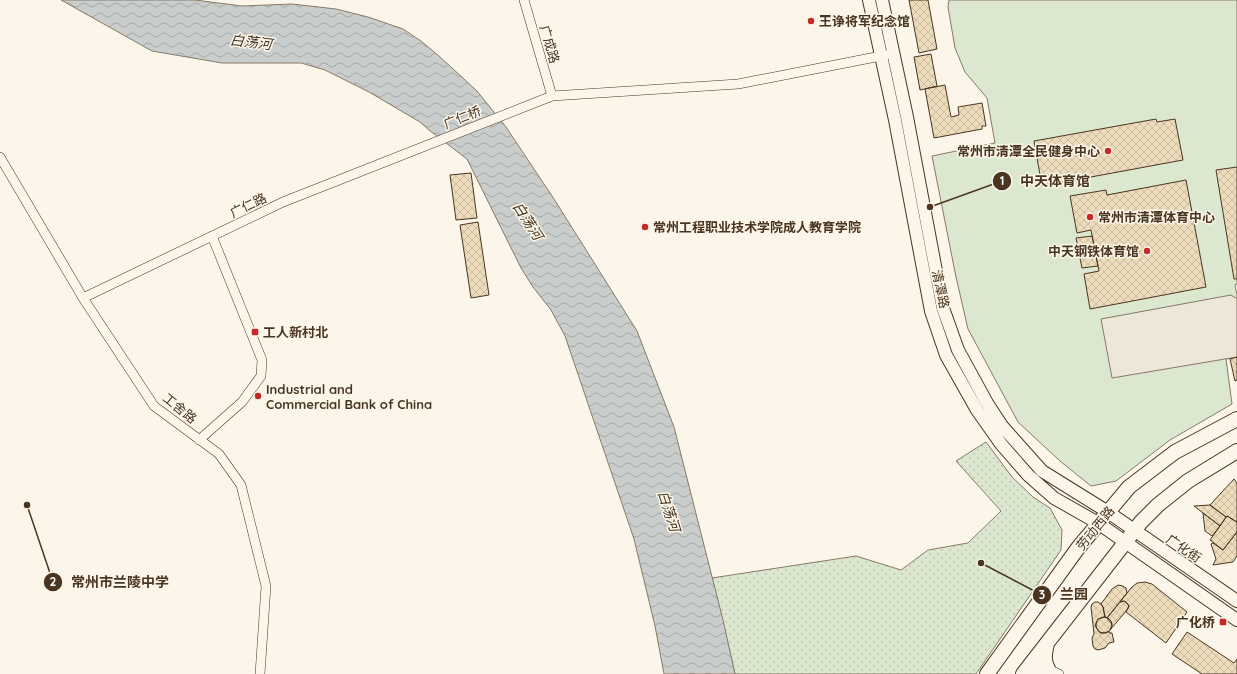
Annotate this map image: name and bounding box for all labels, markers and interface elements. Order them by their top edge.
place label: 王诤将军纪念馆 [819,13,910,29]
marker: 王诤将军纪念馆 [806,16,816,26]
street label: 广成路 [537,23,563,65]
water label: 白荡河 [229,31,276,54]
street label: 广仁桥 [441,102,483,132]
place label: 常州市清潭全民健身中心 [957,143,1100,159]
marker: 常州市清潭全民健身中心 [1103,146,1113,156]
callout: 中天体育馆 [992,168,1098,194]
text: 中天体育馆 [1020,172,1090,190]
text: 1 [1000,173,1004,188]
street label: 广仁路 [227,189,269,221]
water label: 白荡河 [509,198,549,246]
place label: 常州市清潭体育中心 [1098,209,1215,225]
marker: 常州市清潭体育中心 [1085,212,1095,222]
place label: 常州工程职业技术学院成人教育学院 [653,219,861,235]
marker: 常州工程职业技术学院成人教育学院 [640,222,650,232]
place label: 中天钢铁体育馆 [1048,243,1139,259]
marker: 中天钢铁体育馆 [1142,246,1152,256]
street label: 清潭路 [929,268,953,310]
place label: 工人新村北 [263,324,328,340]
marker: 工人新村北 [250,327,260,337]
place label: Industrial and Commercial Bank of China [266,381,432,412]
street label: 工舍路 [160,390,200,426]
marker: Industrial and Commercial Bank of China [253,391,263,401]
water label: 白荡河 [654,488,685,537]
street label: 劳动西路 [1072,503,1118,553]
street label: 广化街 [1163,530,1205,566]
callout: 常州市兰陵中学 [43,569,177,595]
text: 常州市兰陵中学 [71,573,169,591]
text: 2 [50,574,57,589]
callout: 兰园 [1032,582,1096,608]
text: 兰园 [1060,585,1088,603]
text: 3 [1039,587,1045,602]
place label: 广化桥 [1176,614,1215,630]
marker: 广化桥 [1218,617,1228,627]

